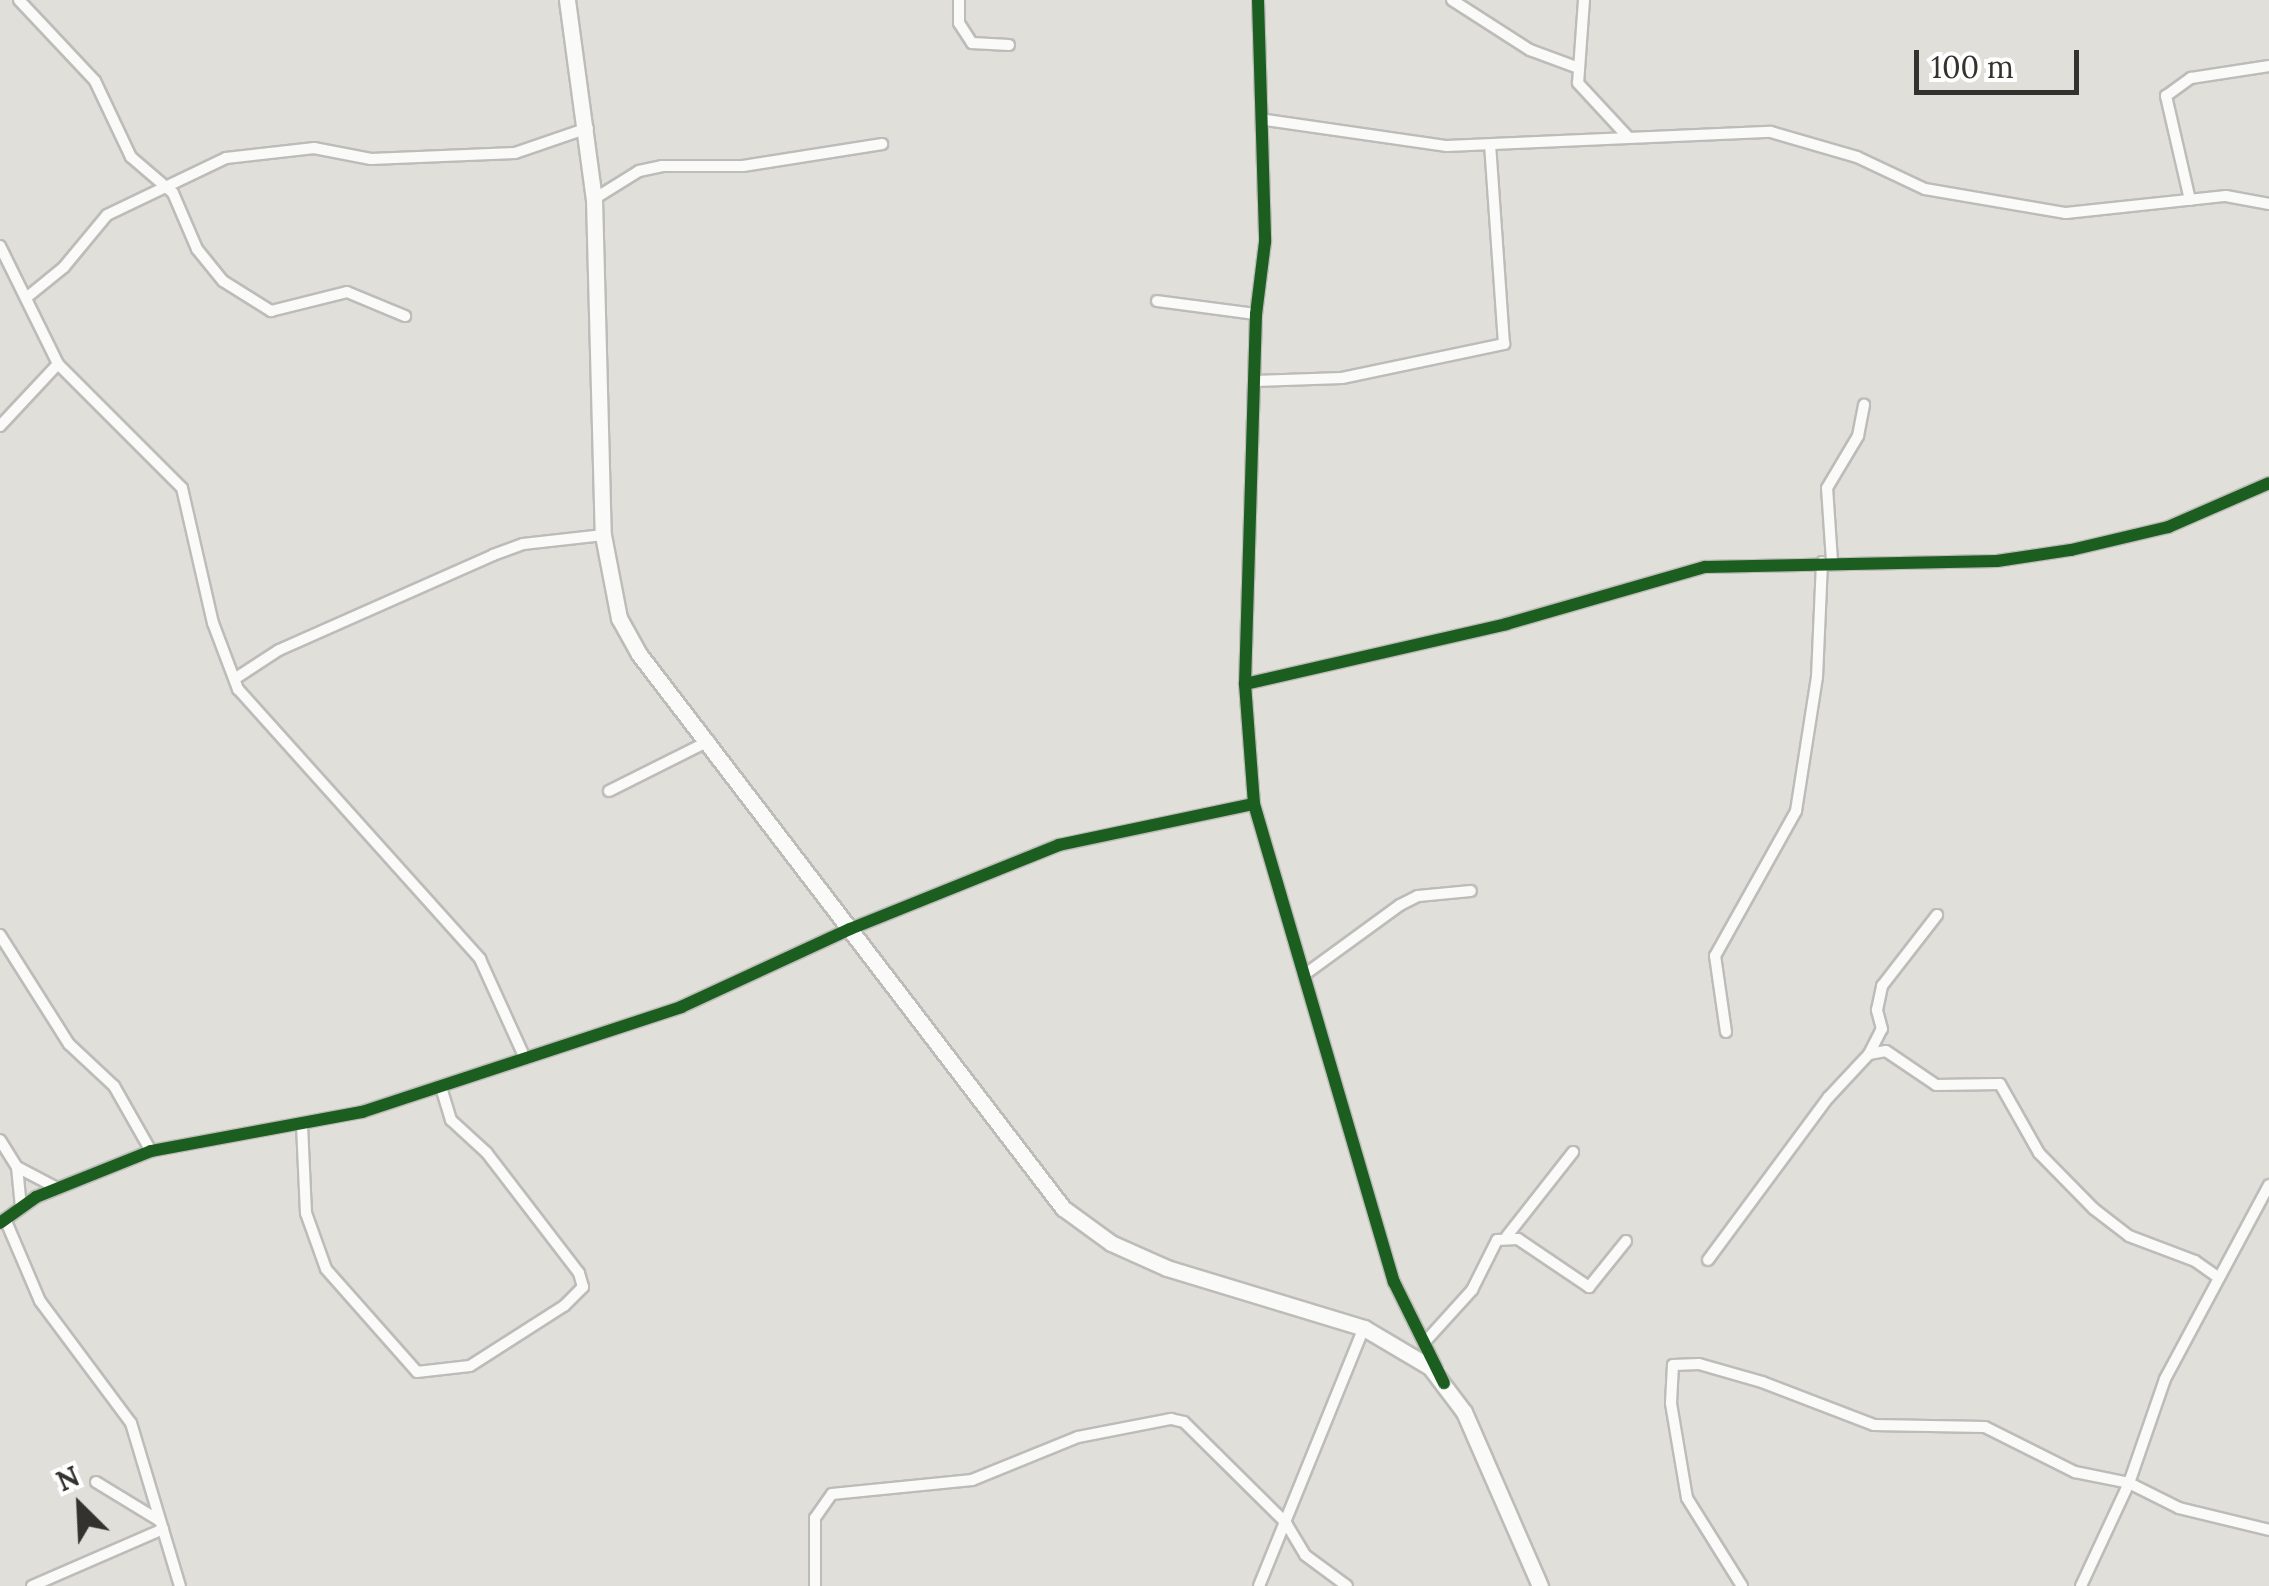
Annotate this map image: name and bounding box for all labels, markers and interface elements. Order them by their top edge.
scale bar [1919,30,2084,92]
text: 100 m [1931,48,2014,86]
north arrow [30,1456,130,1556]
text: N [51,1458,85,1499]

